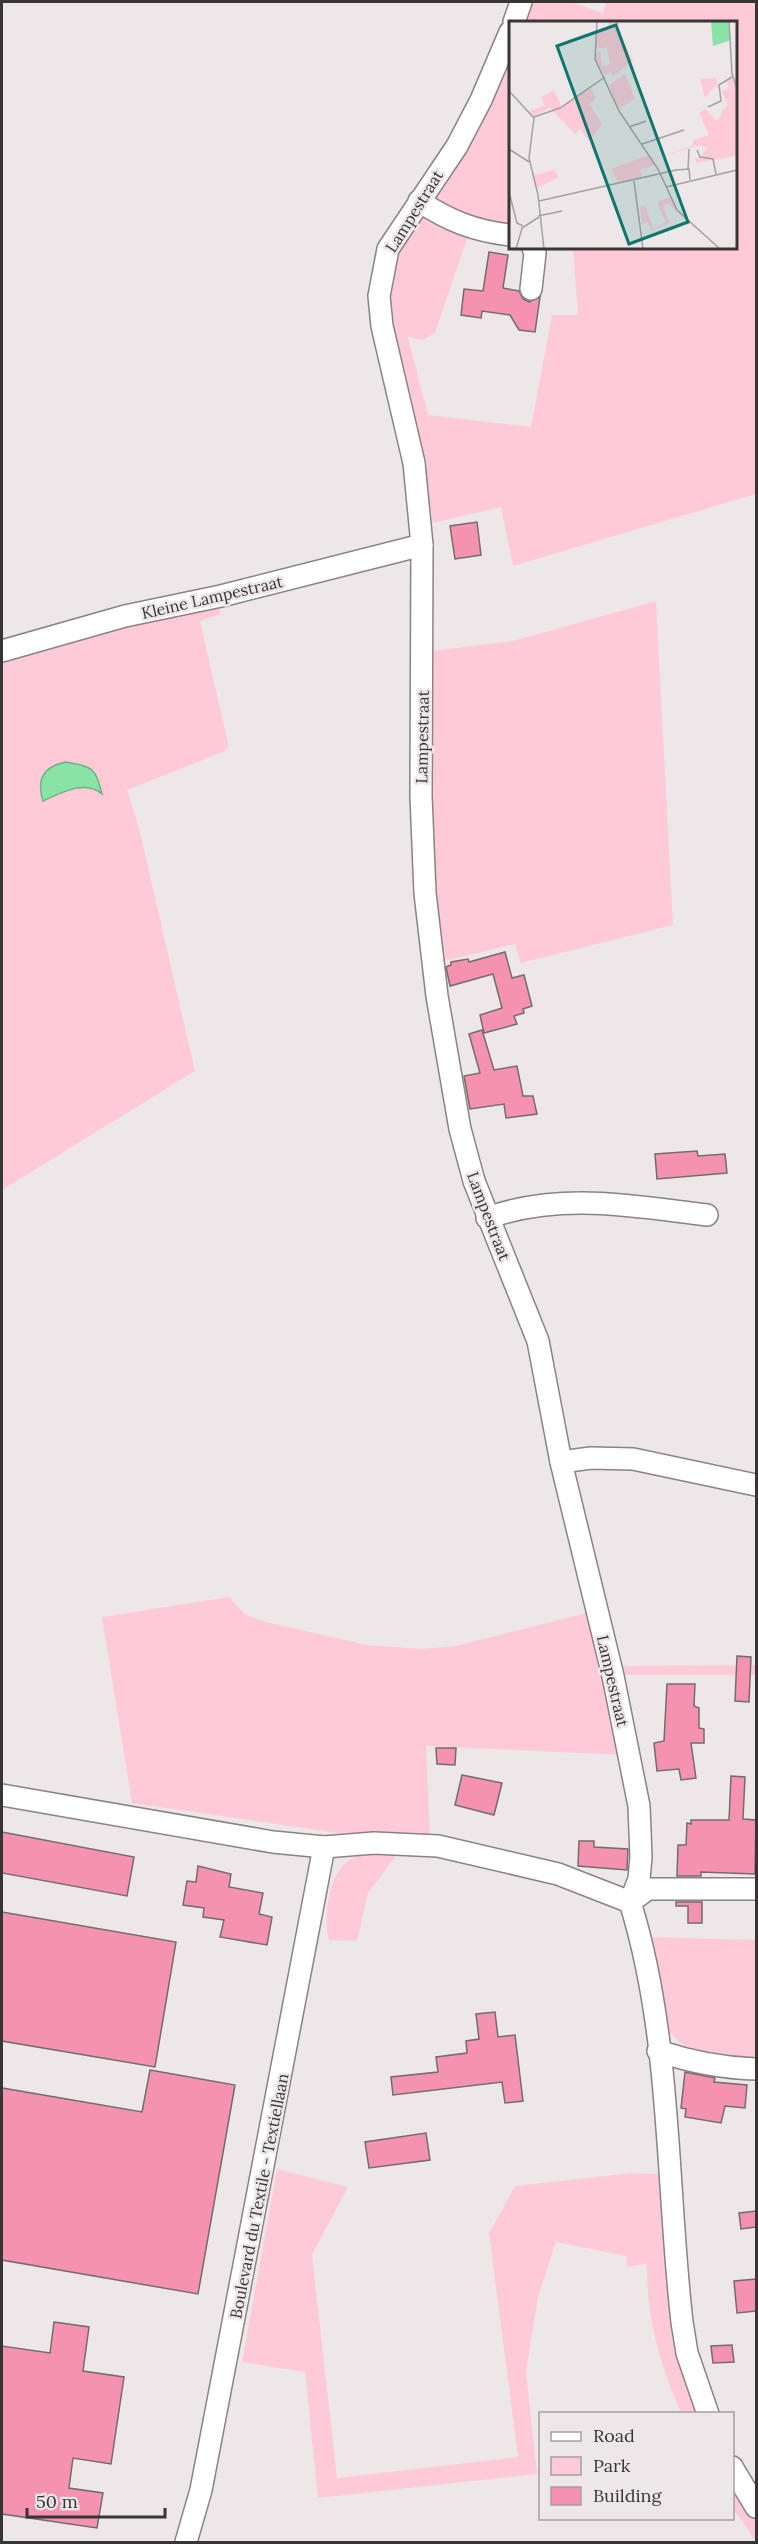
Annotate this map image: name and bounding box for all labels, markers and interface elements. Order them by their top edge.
inset map [509,21,737,249]
street label: Lampestraat [381,165,448,256]
street label: Kleine Lampestraat [139,571,285,623]
street label: Lampestraat [411,689,433,784]
street label: Lampestraat [463,1169,515,1264]
street label: Lampestraat [593,1633,633,1730]
street label: Boulevard du Textile - Textiellaan [225,2071,293,2320]
legend [539,2412,734,2520]
text: Road [593,2424,635,2447]
text: Park [593,2454,631,2477]
scale bar [27,2481,165,2519]
text: Building [593,2484,663,2507]
text: 50 m [36,2490,78,2513]

